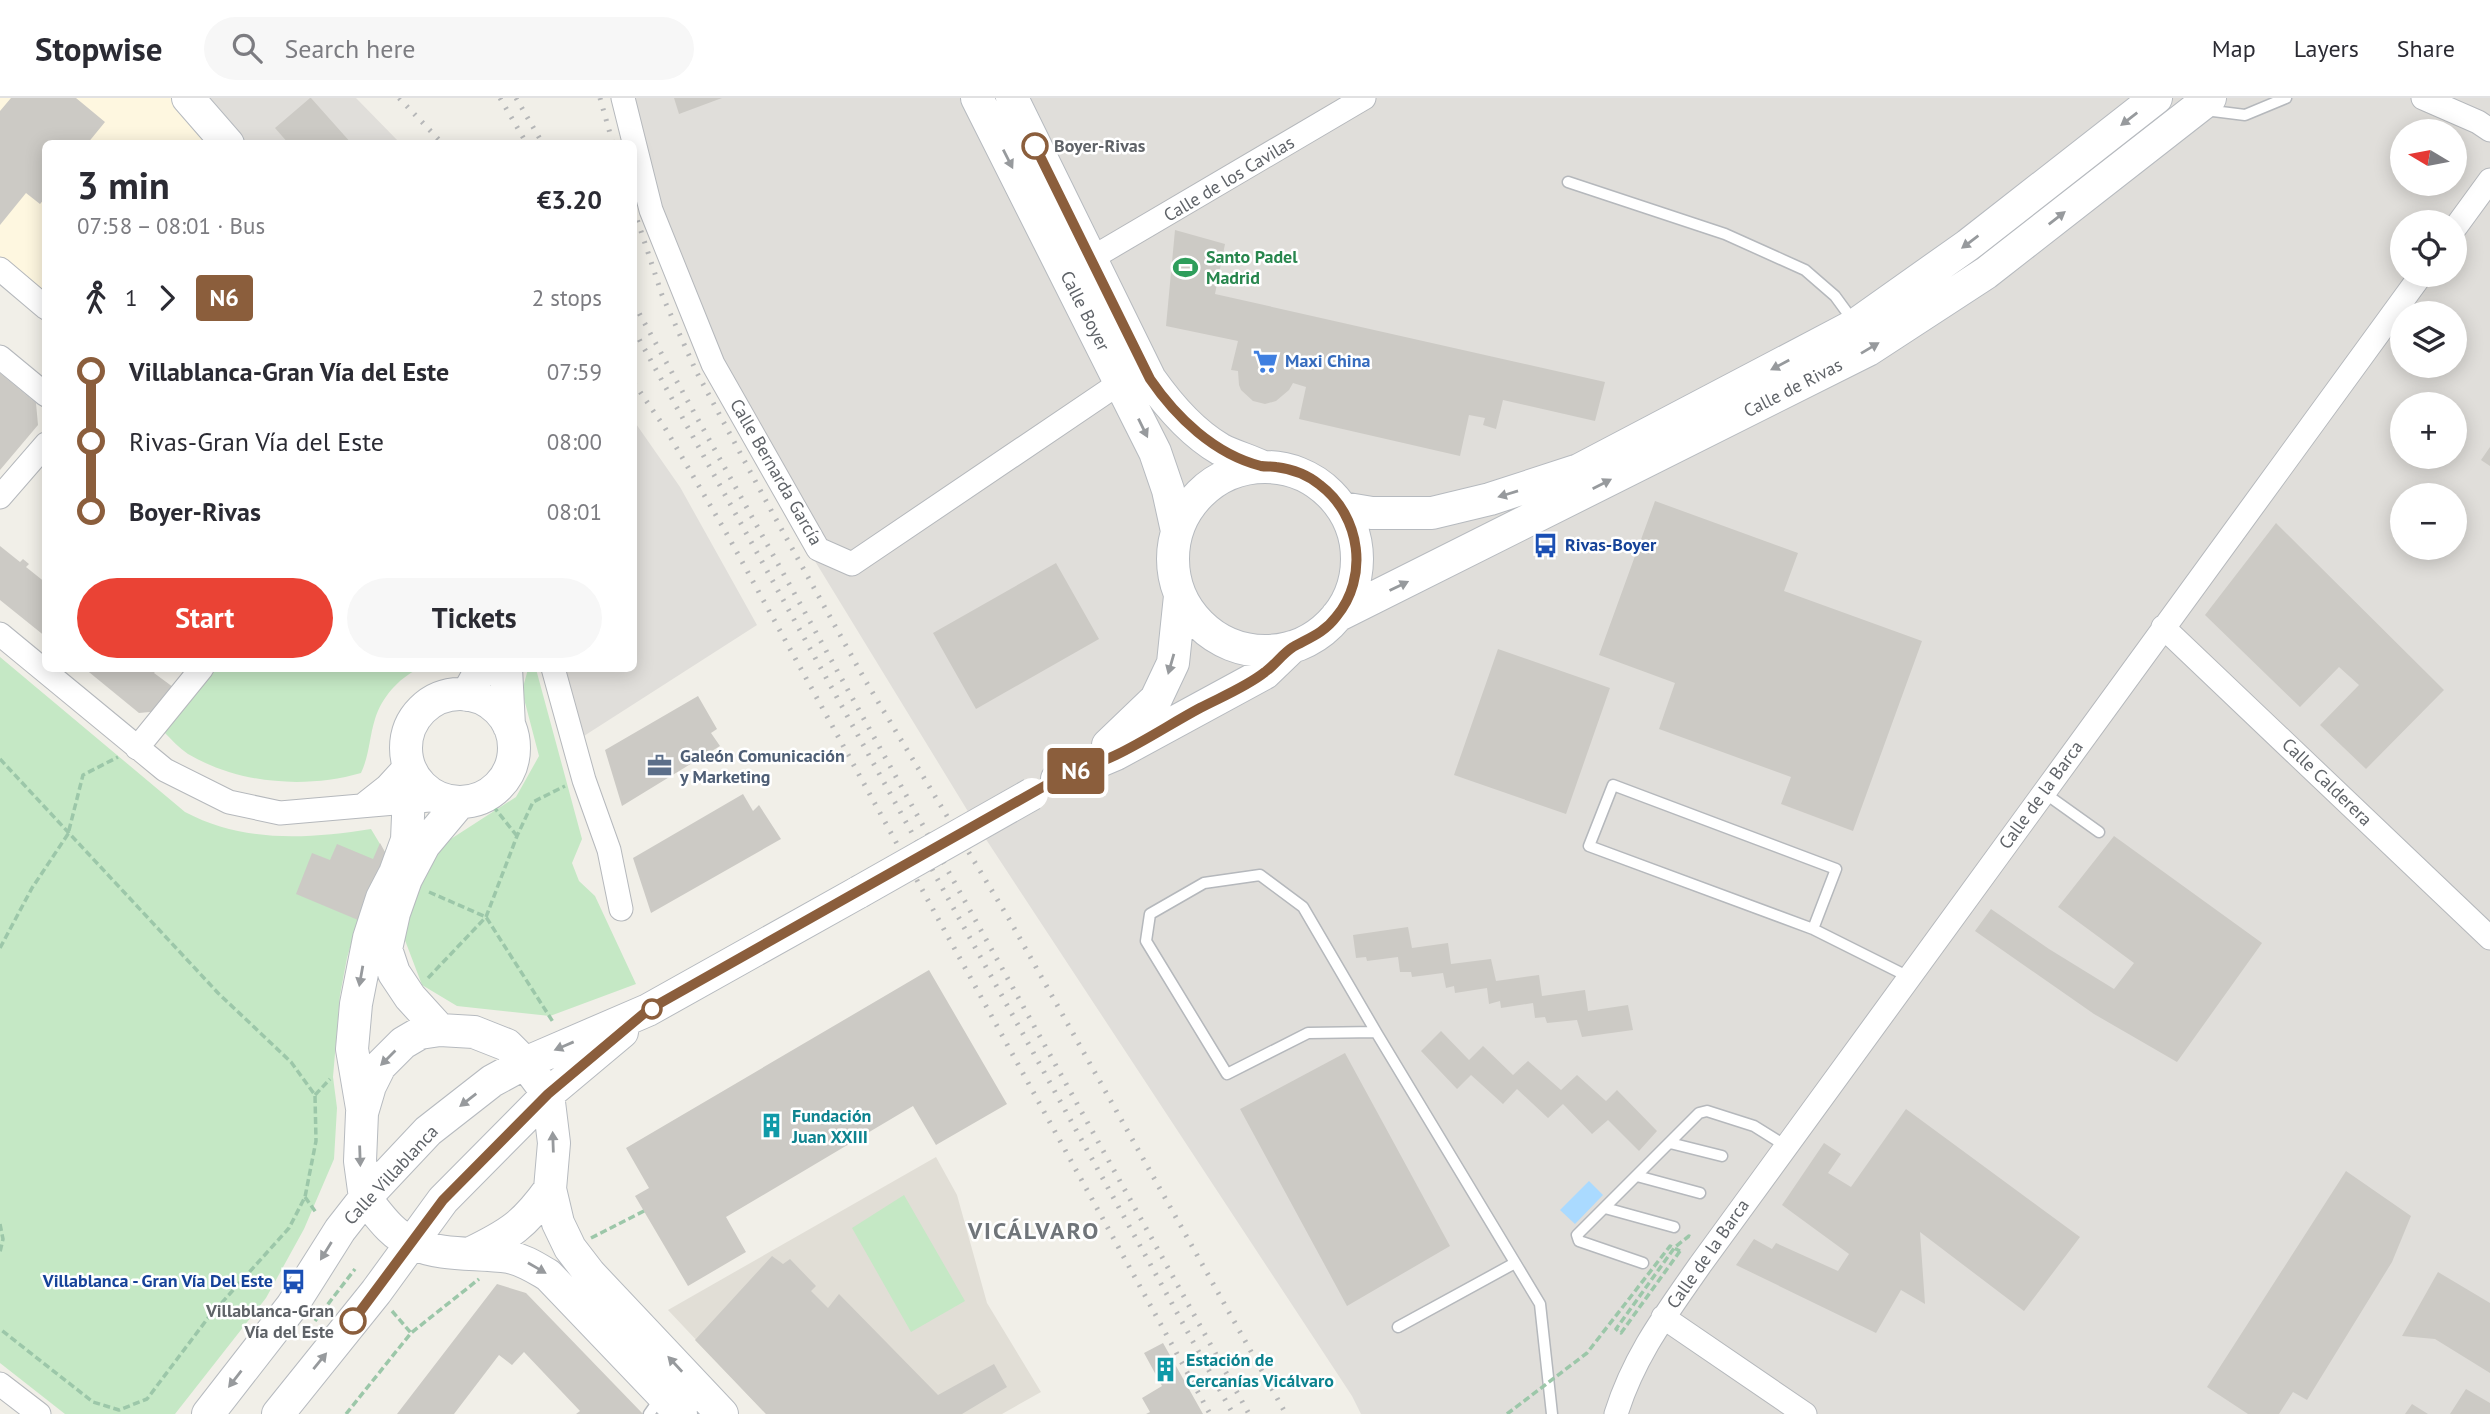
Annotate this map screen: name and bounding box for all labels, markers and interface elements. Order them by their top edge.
search box [204,17,694,80]
text: Stopwise [35,27,162,70]
icon: search [228,29,266,67]
text: Search here [284,32,416,65]
text: Map [2212,33,2256,64]
text: Layers [2294,33,2359,64]
text: Share [2397,33,2455,64]
one-way arrow [2121,112,2139,127]
north arrow [2390,119,2468,196]
map controls [2390,119,2467,560]
street label: Calle de los Cavilas [1159,130,1298,227]
marker: Boyer-Rivas [1022,133,1048,159]
place label: Boyer-Rivas [1054,134,1146,157]
one-way arrow [1003,149,1014,169]
text: 3 min [77,160,170,209]
text: €3.20 [537,183,602,216]
button: locate [2390,210,2467,287]
text: 07:58 – 08:01 · Bus [77,211,265,240]
one-way arrow [2048,211,2065,226]
one-way arrow [1962,235,1980,250]
place label: Santo Padel Madrid [1206,245,1298,289]
sports icon: Santo Padel Madrid [1172,253,1200,281]
street label: Calle Boyer [1056,267,1115,355]
icon: walk [77,279,115,317]
icon: forward [148,279,186,317]
text: N6 [210,282,239,313]
text: 1 [125,283,138,312]
text: 2 stops [532,283,602,312]
button: layers [2390,301,2467,378]
one-way arrow [1861,342,1880,354]
supermarket icon: Maxi China [1251,347,1279,375]
place label: Maxi China [1285,349,1370,372]
street label: Calle de Rivas [1740,353,1846,422]
text: Villablanca-Gran Vía del Este [129,355,449,388]
text: 07:59 [547,357,602,386]
one-way arrow [1770,359,1789,371]
button: + [2390,392,2467,469]
street label: Calle Bernarda García [725,394,828,549]
one-way arrow [1138,418,1149,438]
text: Rivas-Gran Vía del Este [129,425,384,458]
text: 08:00 [547,427,602,456]
one-way arrow [1592,478,1612,490]
button: − [2390,483,2467,560]
one-way arrow [1497,489,1518,499]
text: Boyer-Rivas [129,495,261,528]
text: 08:01 [547,497,602,526]
bus stop icon: Rivas-Boyer [1531,531,1559,559]
place label: Rivas-Boyer [1565,533,1657,556]
button: Start [77,578,333,658]
button: Tickets [347,578,602,658]
one-way arrow [1389,581,1409,592]
one-way arrow [1165,653,1176,675]
street label: Calle Calderera [2277,733,2377,830]
street label: Calle de la Barca [1993,736,2088,853]
place label: Galeón Comunicación y Marketing [679,744,845,788]
line badge: N6 [1044,748,1108,794]
office icon: Galeón Comunicación y Marketing [646,752,674,780]
text: N6 [1061,755,1091,786]
one-way arrow [355,965,366,987]
unlabelled marker [642,999,662,1019]
one-way arrow [554,1040,574,1052]
one-way arrow [380,1050,397,1066]
one-way arrow [459,1093,477,1107]
place label: Fundación Juan XXIII [791,1104,871,1148]
building icon: Fundación Juan XXIII [758,1112,786,1140]
street label: Calle Villablanca [339,1120,443,1229]
one-way arrow [547,1130,558,1152]
one-way arrow [355,1145,366,1167]
street label: Calle de la Barca [1661,1194,1754,1313]
district label: VICÁLVARO [967,1215,1100,1246]
one-way arrow [320,1241,333,1261]
one-way arrow [527,1262,546,1275]
bus stop icon: Villablanca - Gran Vía Del Este [279,1267,307,1295]
place label: Villablanca - Gran Vía Del Este [42,1269,273,1292]
place label: Villablanca-Gran Vía del Este [205,1299,334,1343]
marker: Villablanca-Gran Vía del Este [340,1308,366,1334]
place label: Estación de Cercanías Vicálvaro [1186,1348,1334,1392]
one-way arrow [313,1352,328,1370]
one-way arrow [668,1356,684,1373]
building icon: Estación de Cercanías Vicálvaro [1152,1356,1180,1384]
one-way arrow [227,1370,242,1388]

